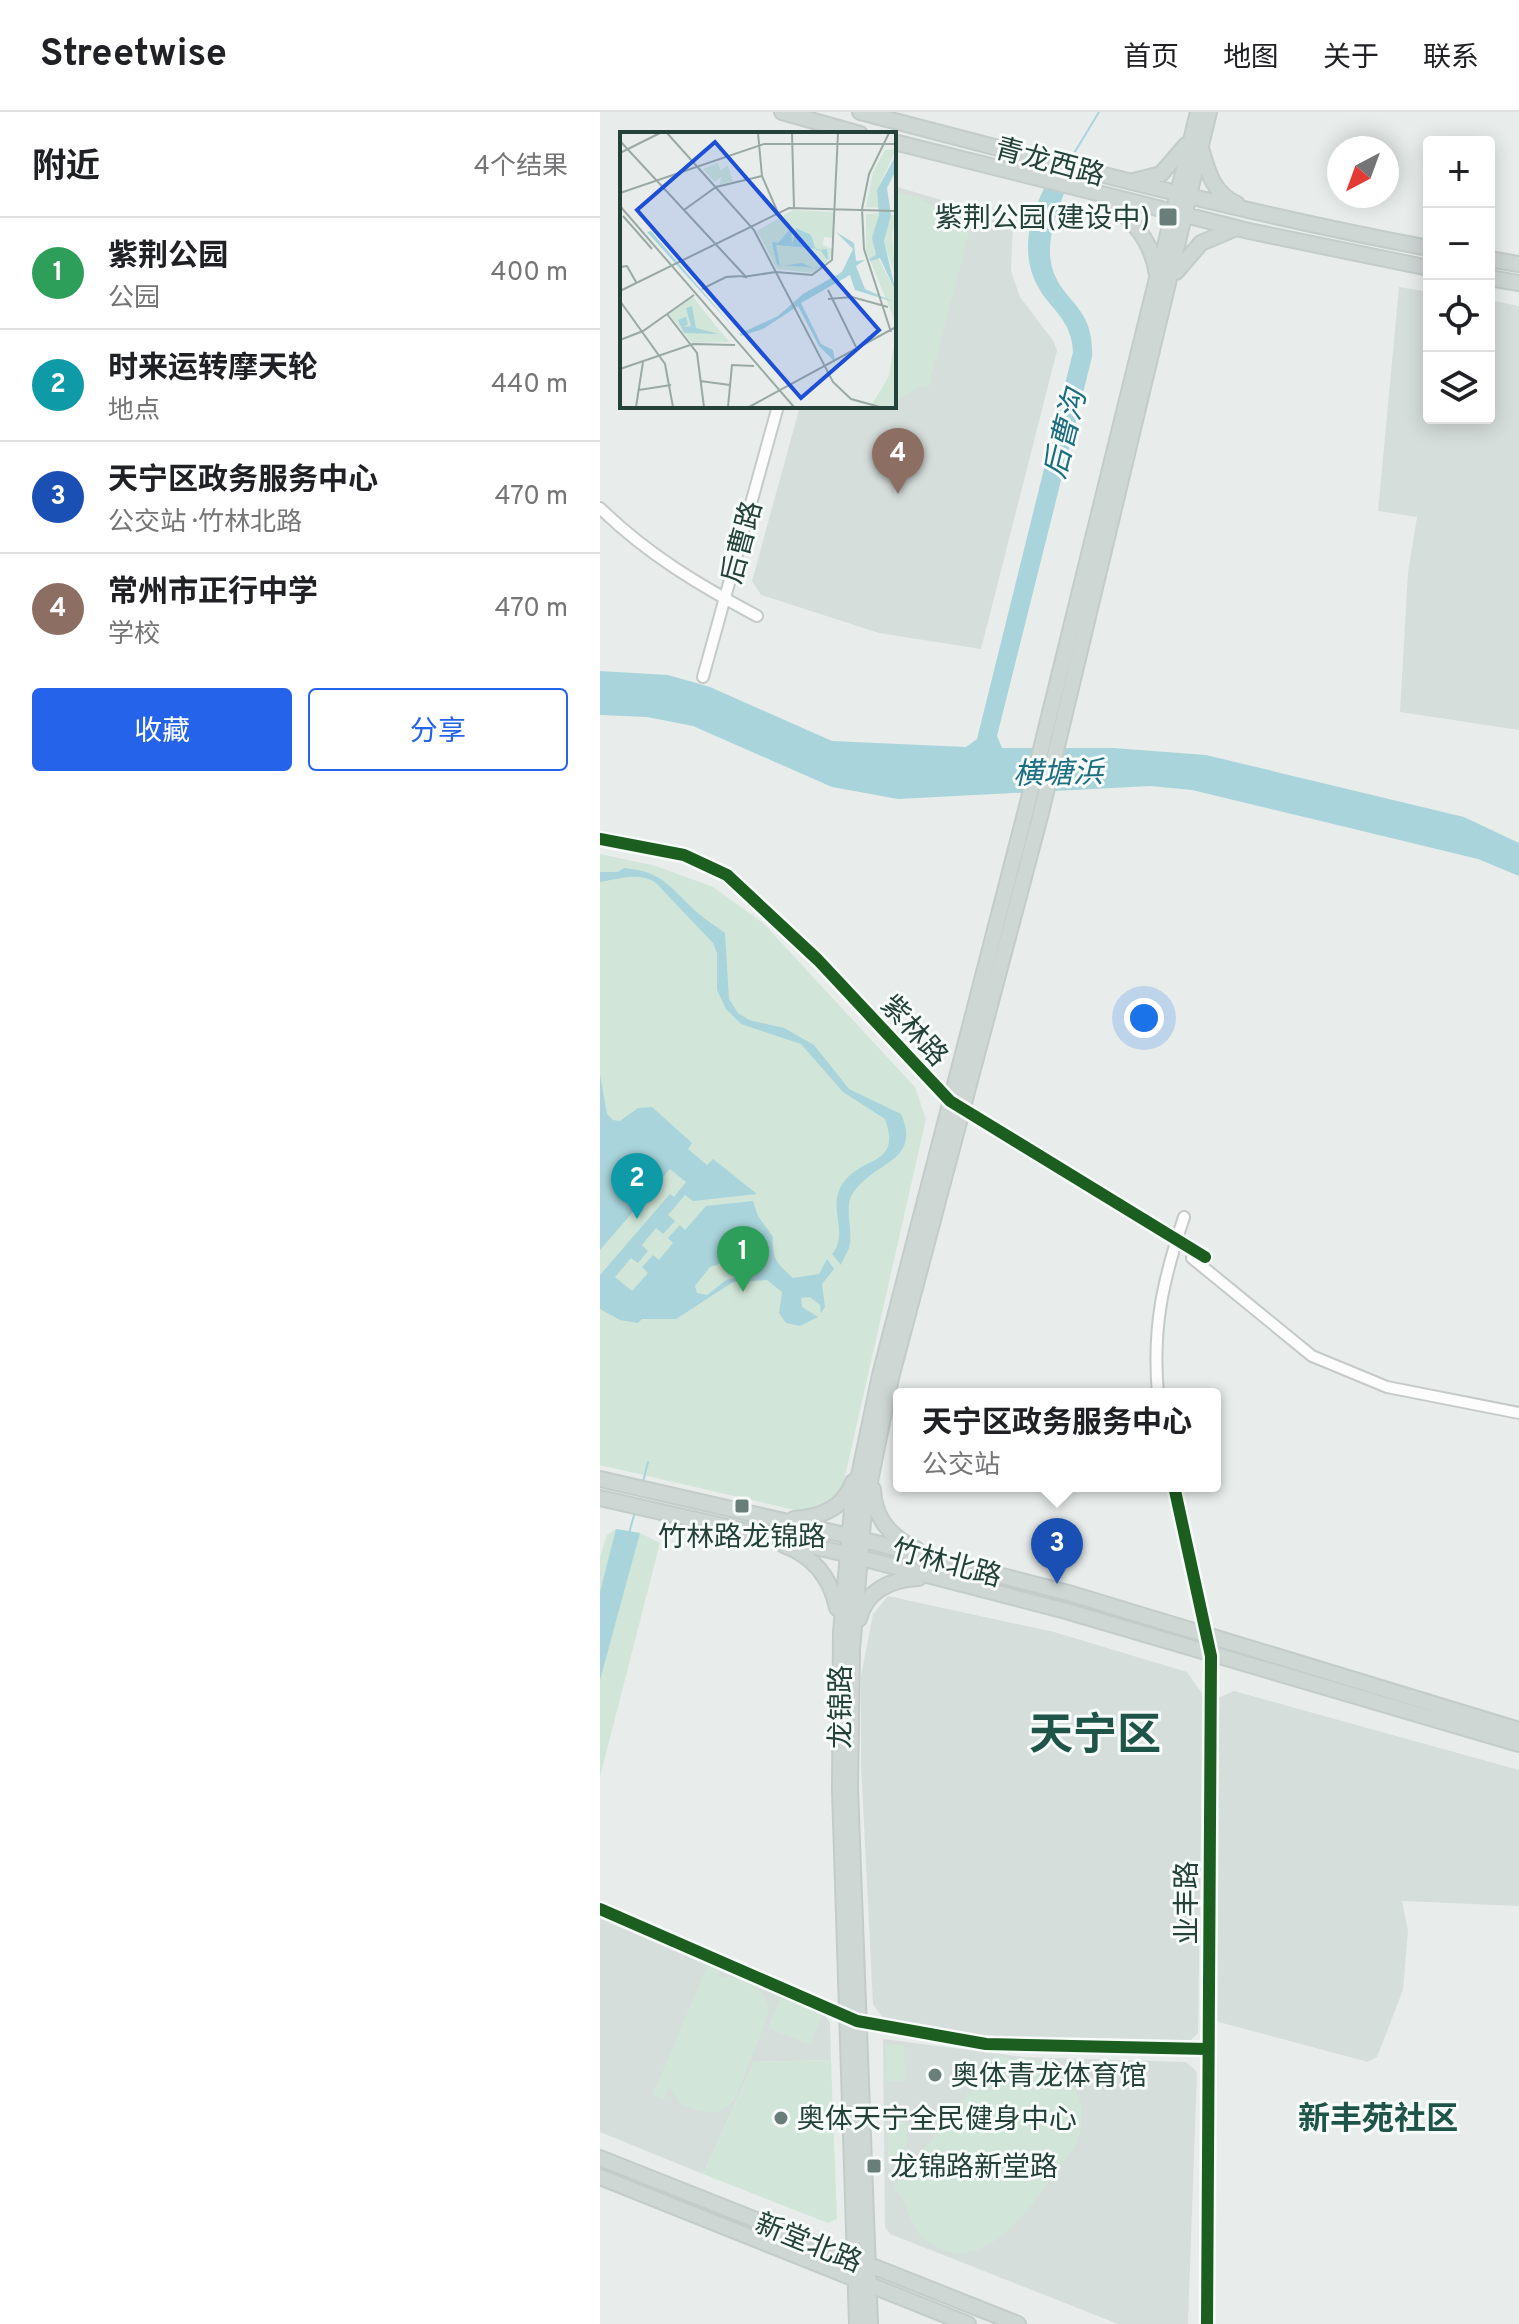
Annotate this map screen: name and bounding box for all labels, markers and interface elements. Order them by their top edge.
text: Streetwise [40,31,227,80]
text: 首页 [1123,41,1179,77]
text: 地图 [1223,41,1279,77]
text: 关于 [1323,41,1379,77]
text: 联系 [1423,41,1479,77]
inset map [620,132,896,408]
street label: 青龙西路 [990,132,1108,196]
north arrow [1327,136,1399,208]
map controls [1423,136,1495,424]
button: + [1423,136,1495,208]
text: 附近 [32,147,100,190]
text: 4个结果 [474,151,568,184]
place label: 紫荆公园(建设中) [935,202,1150,238]
marker: 紫荆公园(建设中) [1157,206,1179,228]
button: − [1423,208,1495,280]
text: 紫荆公园 [108,239,228,276]
text: 1 [53,257,63,290]
text: 400 m [491,257,568,290]
button: locate [1423,280,1495,352]
text: 公园 [108,283,160,316]
text: 时来运转摩天轮 [108,351,318,388]
button: layers [1423,352,1495,424]
text: 2 [50,369,66,402]
text: 440 m [491,369,568,402]
water label: 后曹沟 [1039,384,1097,483]
text: 地点 [108,395,160,428]
pin: 4 [872,428,924,494]
text: 天宁区政务服务中心 [108,463,378,500]
text: 3 [50,481,66,514]
text: 470 m [494,481,568,514]
street label: 后曹路 [716,498,772,588]
text: 公交站 · 竹林北路 [108,507,302,540]
text: 常州市正行中学 [108,575,318,612]
text: 4 [50,593,66,626]
text: 470 m [494,593,568,626]
text: 学校 [108,619,160,652]
button: 收藏 [32,688,292,771]
button: 分享 [308,688,568,771]
water label: 横塘浜 [1013,756,1106,795]
street label: 紫林路 [871,989,954,1075]
your location [1124,998,1164,1038]
pin: 2 [611,1153,663,1219]
pin: 1 [717,1226,769,1292]
popup [893,1388,1221,1492]
text: 天宁区政务服务中心 [922,1406,1192,1443]
text: 公交站 [922,1450,1000,1483]
marker: 竹林路龙锦路 [733,1497,751,1515]
pin: 3 [1031,1518,1083,1584]
place label: 竹林路龙锦路 [658,1521,826,1557]
street label: 竹林北路 [887,1533,1005,1597]
street label: 龙锦路 [825,1665,861,1749]
district label: 天宁区 [1029,1710,1161,1766]
street label: 业丰路 [1171,1861,1207,1945]
place label: 奥体青龙体育馆 [951,2060,1147,2096]
marker: 奥体青龙体育馆 [926,2066,944,2084]
district label: 新丰苑社区 [1298,2101,1458,2141]
place label: 奥体天宁全民健身中心 [797,2103,1077,2139]
marker: 奥体天宁全民健身中心 [772,2109,790,2127]
place label: 龙锦路新堂路 [890,2151,1058,2187]
marker: 龙锦路新堂路 [865,2157,883,2175]
street label: 新堂北路 [749,2207,867,2282]

